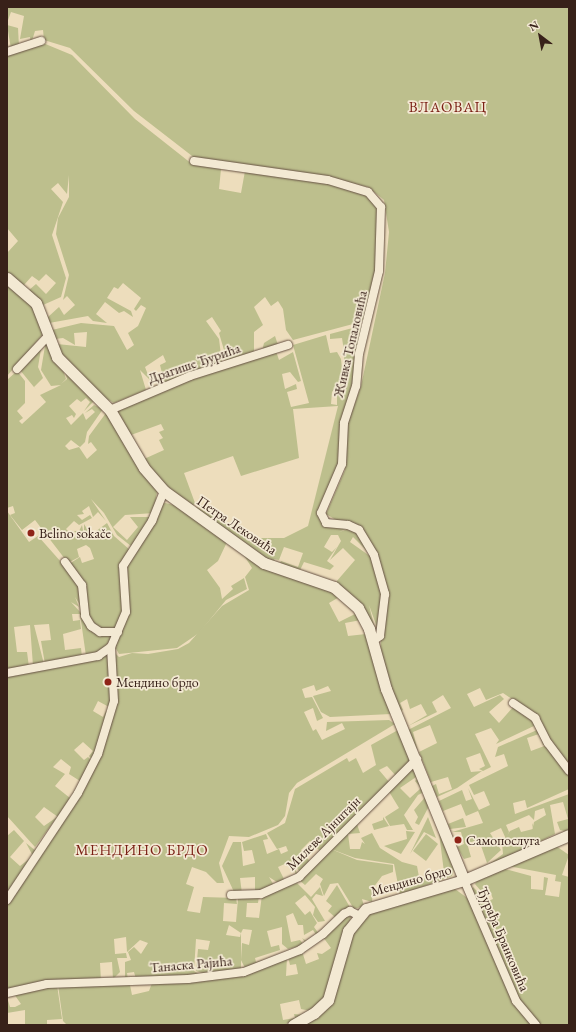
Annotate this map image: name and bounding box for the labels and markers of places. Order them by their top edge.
place label: Belino sokače [39,525,111,541]
marker: Belino sokače [26,528,36,538]
place label: Мендино брдо [116,674,199,690]
marker: Мендино брдо [103,677,113,687]
place label: Самопослуга [466,832,540,848]
marker: Самопослуга [453,835,463,845]

